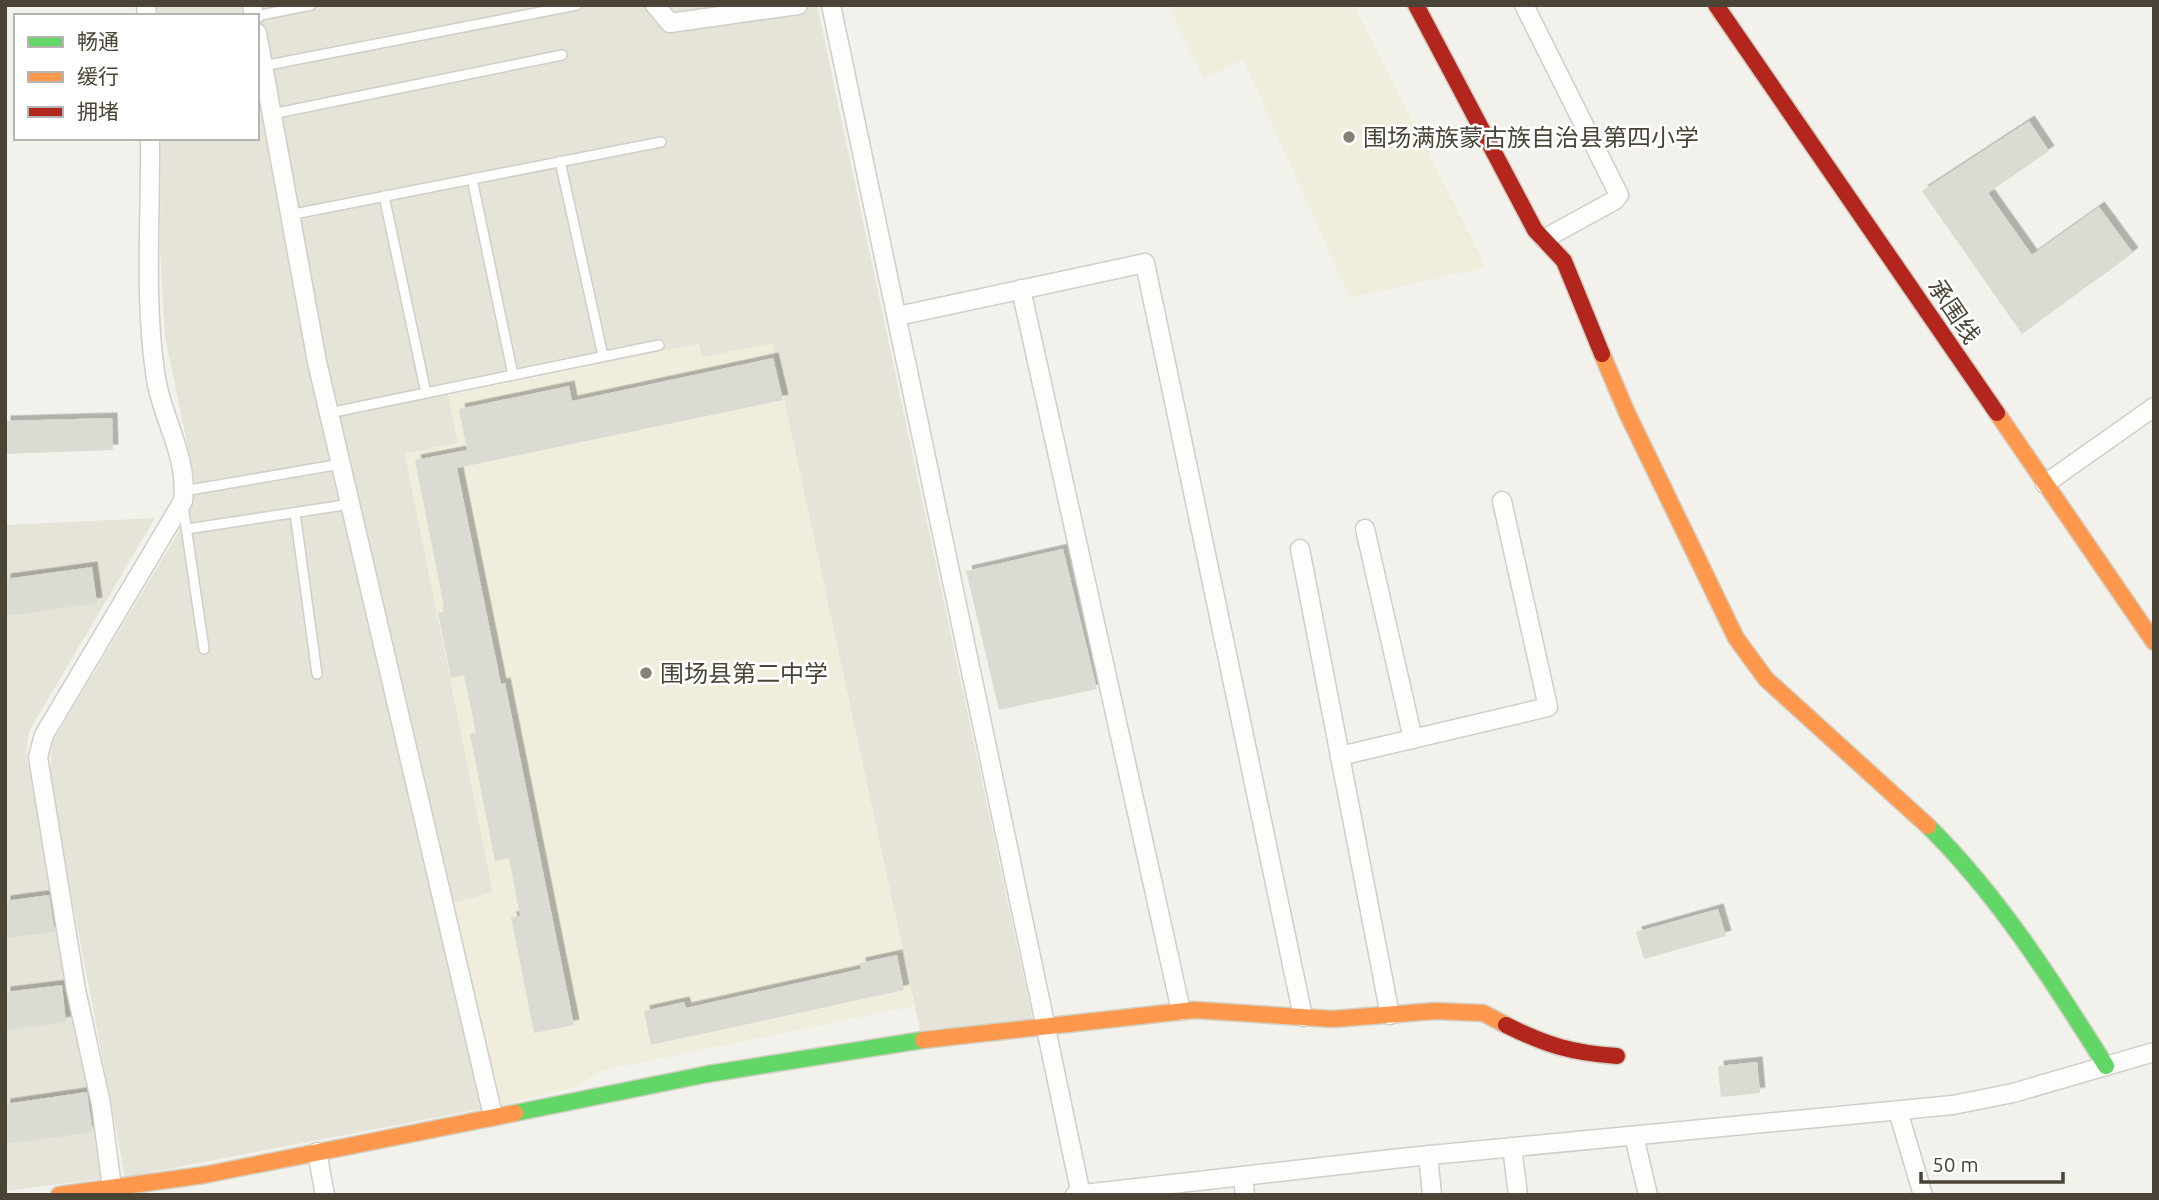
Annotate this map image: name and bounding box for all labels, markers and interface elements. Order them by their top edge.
legend [14,14,259,140]
text: 畅通 [77,29,119,53]
text: 缓行 [77,64,119,88]
text: 拥堵 [77,99,119,123]
place label: 围场满族蒙古族自治县第四小学 [1363,124,1699,151]
marker: 围场满族蒙古族自治县第四小学 [1341,129,1357,145]
street label: 承围线 [1923,274,1985,348]
place label: 围场县第二中学 [660,660,828,687]
marker: 围场县第二中学 [638,665,654,681]
scale bar [1921,1140,2063,1184]
text: 50 m [1932,1152,1979,1176]

